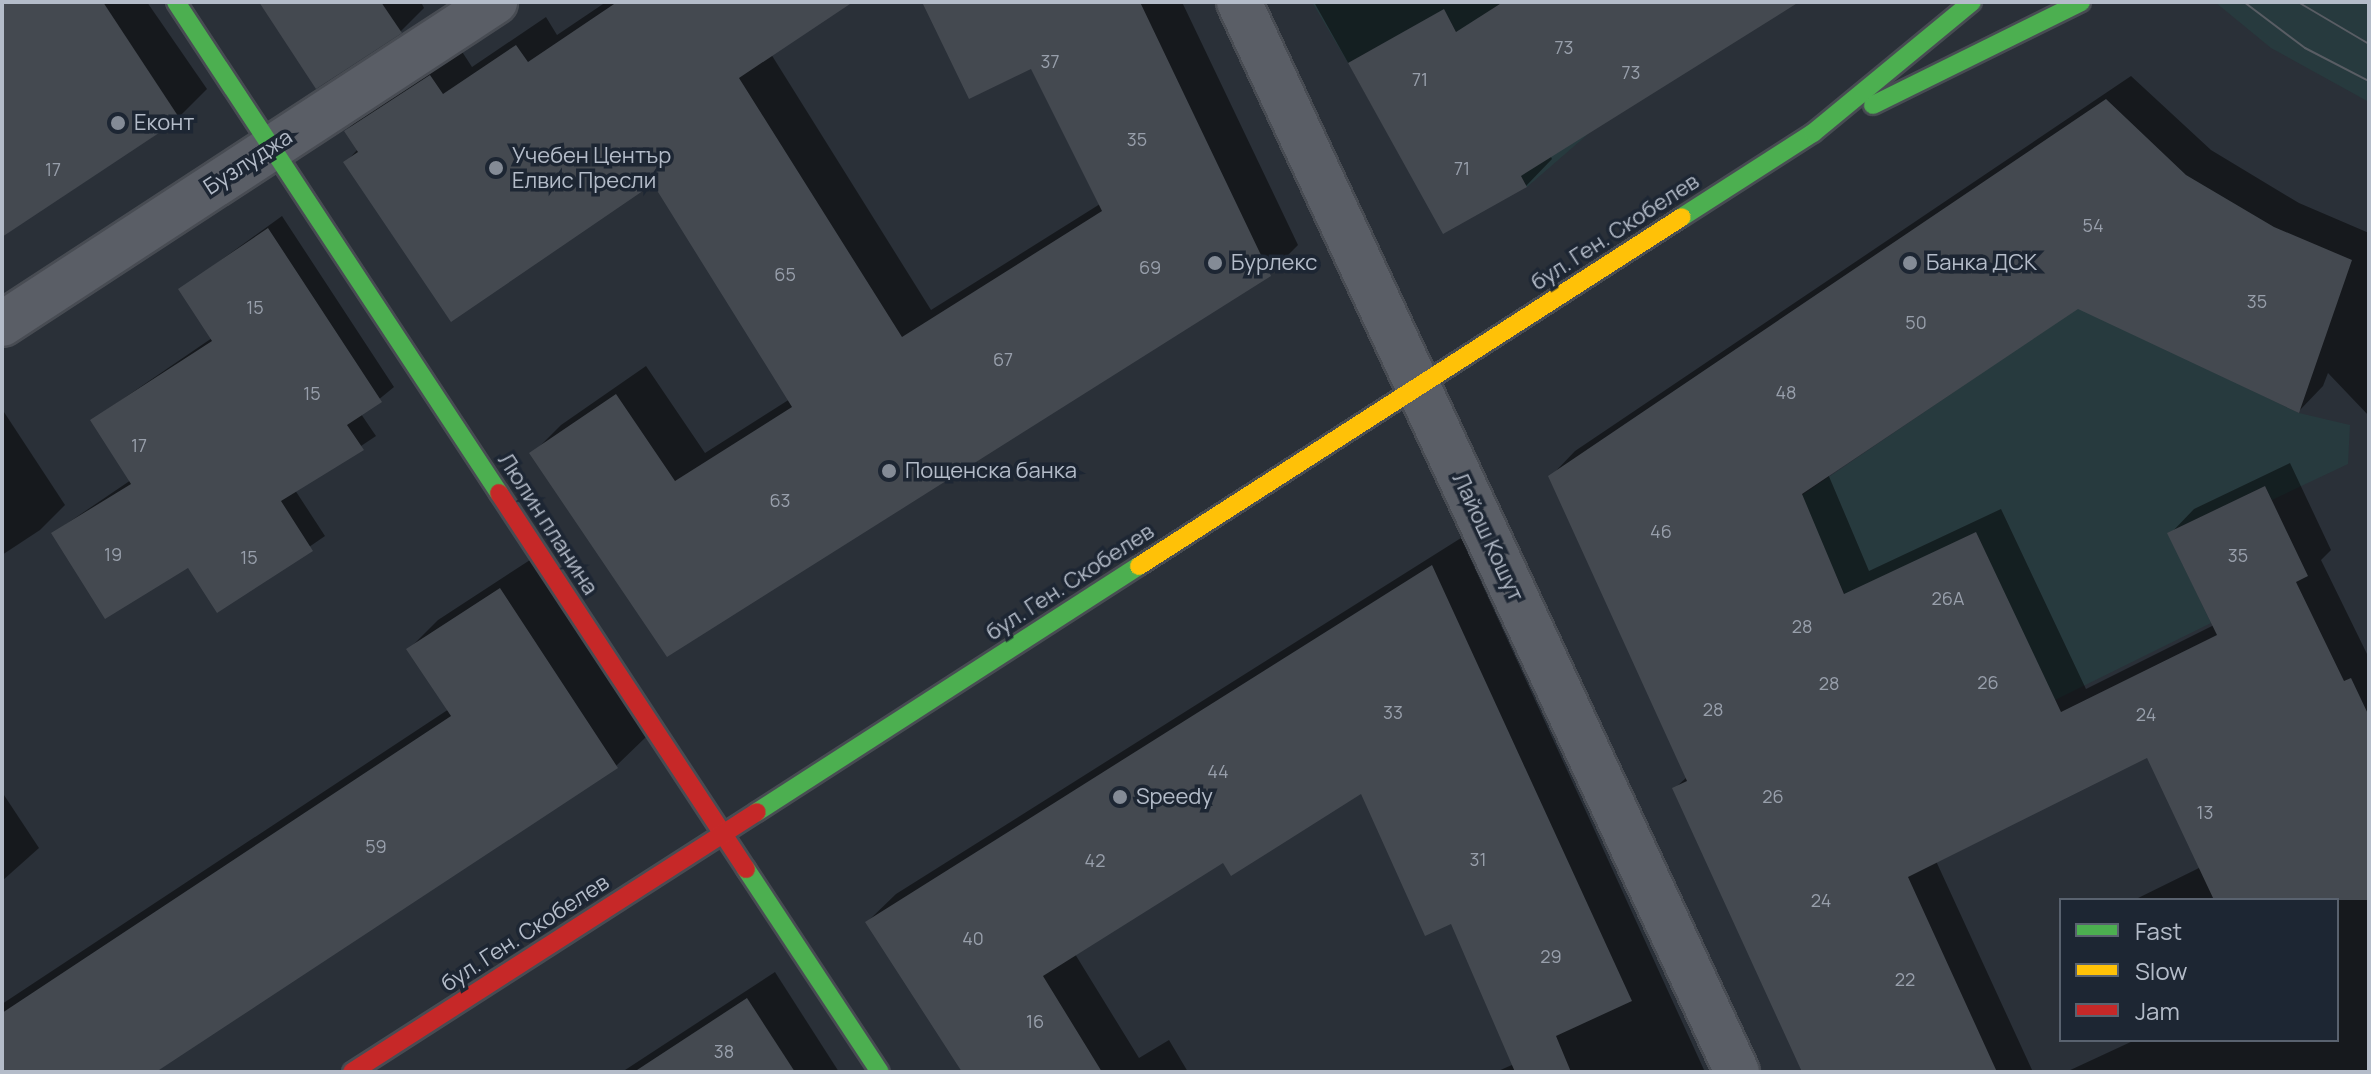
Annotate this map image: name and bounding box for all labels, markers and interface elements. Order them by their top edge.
house number: 73 [1555,36,1573,58]
house number: 37 [1041,50,1059,72]
house number: 73 [1622,61,1640,83]
house number: 71 [1412,68,1428,90]
place label: Еконт [134,110,194,136]
marker: Еконт [109,114,127,132]
street label: Бузлуджа [199,124,297,200]
house number: 35 [1127,128,1147,150]
place label: Учебен Център Елвис Пресли [512,142,671,194]
house number: 71 [1454,157,1470,179]
house number: 17 [45,158,61,180]
marker: Учебен Център Елвис Пресли [487,159,505,177]
street label: бул. Ген. Скобелев [1526,168,1704,296]
house number: 54 [2082,214,2104,236]
place label: Бурлекс [1231,250,1317,276]
place label: Банка ДСК [1926,250,2037,276]
marker: Бурлекс [1206,254,1224,272]
marker: Банка ДСК [1901,254,1919,272]
house number: 69 [1139,256,1161,278]
house number: 65 [774,263,796,285]
house number: 35 [2247,290,2267,312]
house number: 15 [246,296,264,318]
house number: 50 [1905,311,1927,333]
house number: 67 [993,348,1013,370]
house number: 48 [1775,381,1797,403]
house number: 15 [303,382,321,404]
house number: 17 [131,434,147,456]
street label: Люлин планина [492,448,604,600]
place label: Пощенска банка [905,458,1077,484]
marker: Пощенска банка [880,462,898,480]
street label: Лайош Кошут [1447,468,1529,606]
house number: 63 [769,489,791,511]
street label: бул. Ген. Скобелев [981,518,1159,646]
house number: 46 [1650,520,1672,542]
house number: 19 [104,543,122,565]
house number: 35 [2228,544,2248,566]
house number: 15 [240,546,258,568]
house number: 26А [1932,587,1964,609]
house number: 28 [1792,615,1812,637]
house number: 26 [1977,671,1999,693]
house number: 28 [1819,672,1839,694]
house number: 28 [1703,698,1723,720]
house number: 33 [1383,701,1403,723]
house number: 24 [2136,703,2156,725]
house number: 44 [1207,760,1229,782]
place label: Speedy [1136,784,1213,810]
house number: 26 [1762,785,1784,807]
marker: Speedy [1111,788,1129,806]
house number: 13 [2197,801,2213,823]
house number: 59 [365,835,387,857]
house number: 31 [1470,848,1486,870]
house number: 42 [1085,849,1105,871]
street label: бул. Ген. Скобелев [436,869,614,997]
house number: 24 [1811,889,1831,911]
legend [2059,898,2339,1042]
text: Fast [2135,914,2182,947]
house number: 40 [962,927,984,949]
house number: 29 [1540,945,1562,967]
text: Slow [2135,954,2188,987]
house number: 22 [1895,968,1915,990]
text: Jam [2135,994,2180,1027]
house number: 16 [1026,1010,1044,1032]
house number: 38 [714,1040,734,1062]

